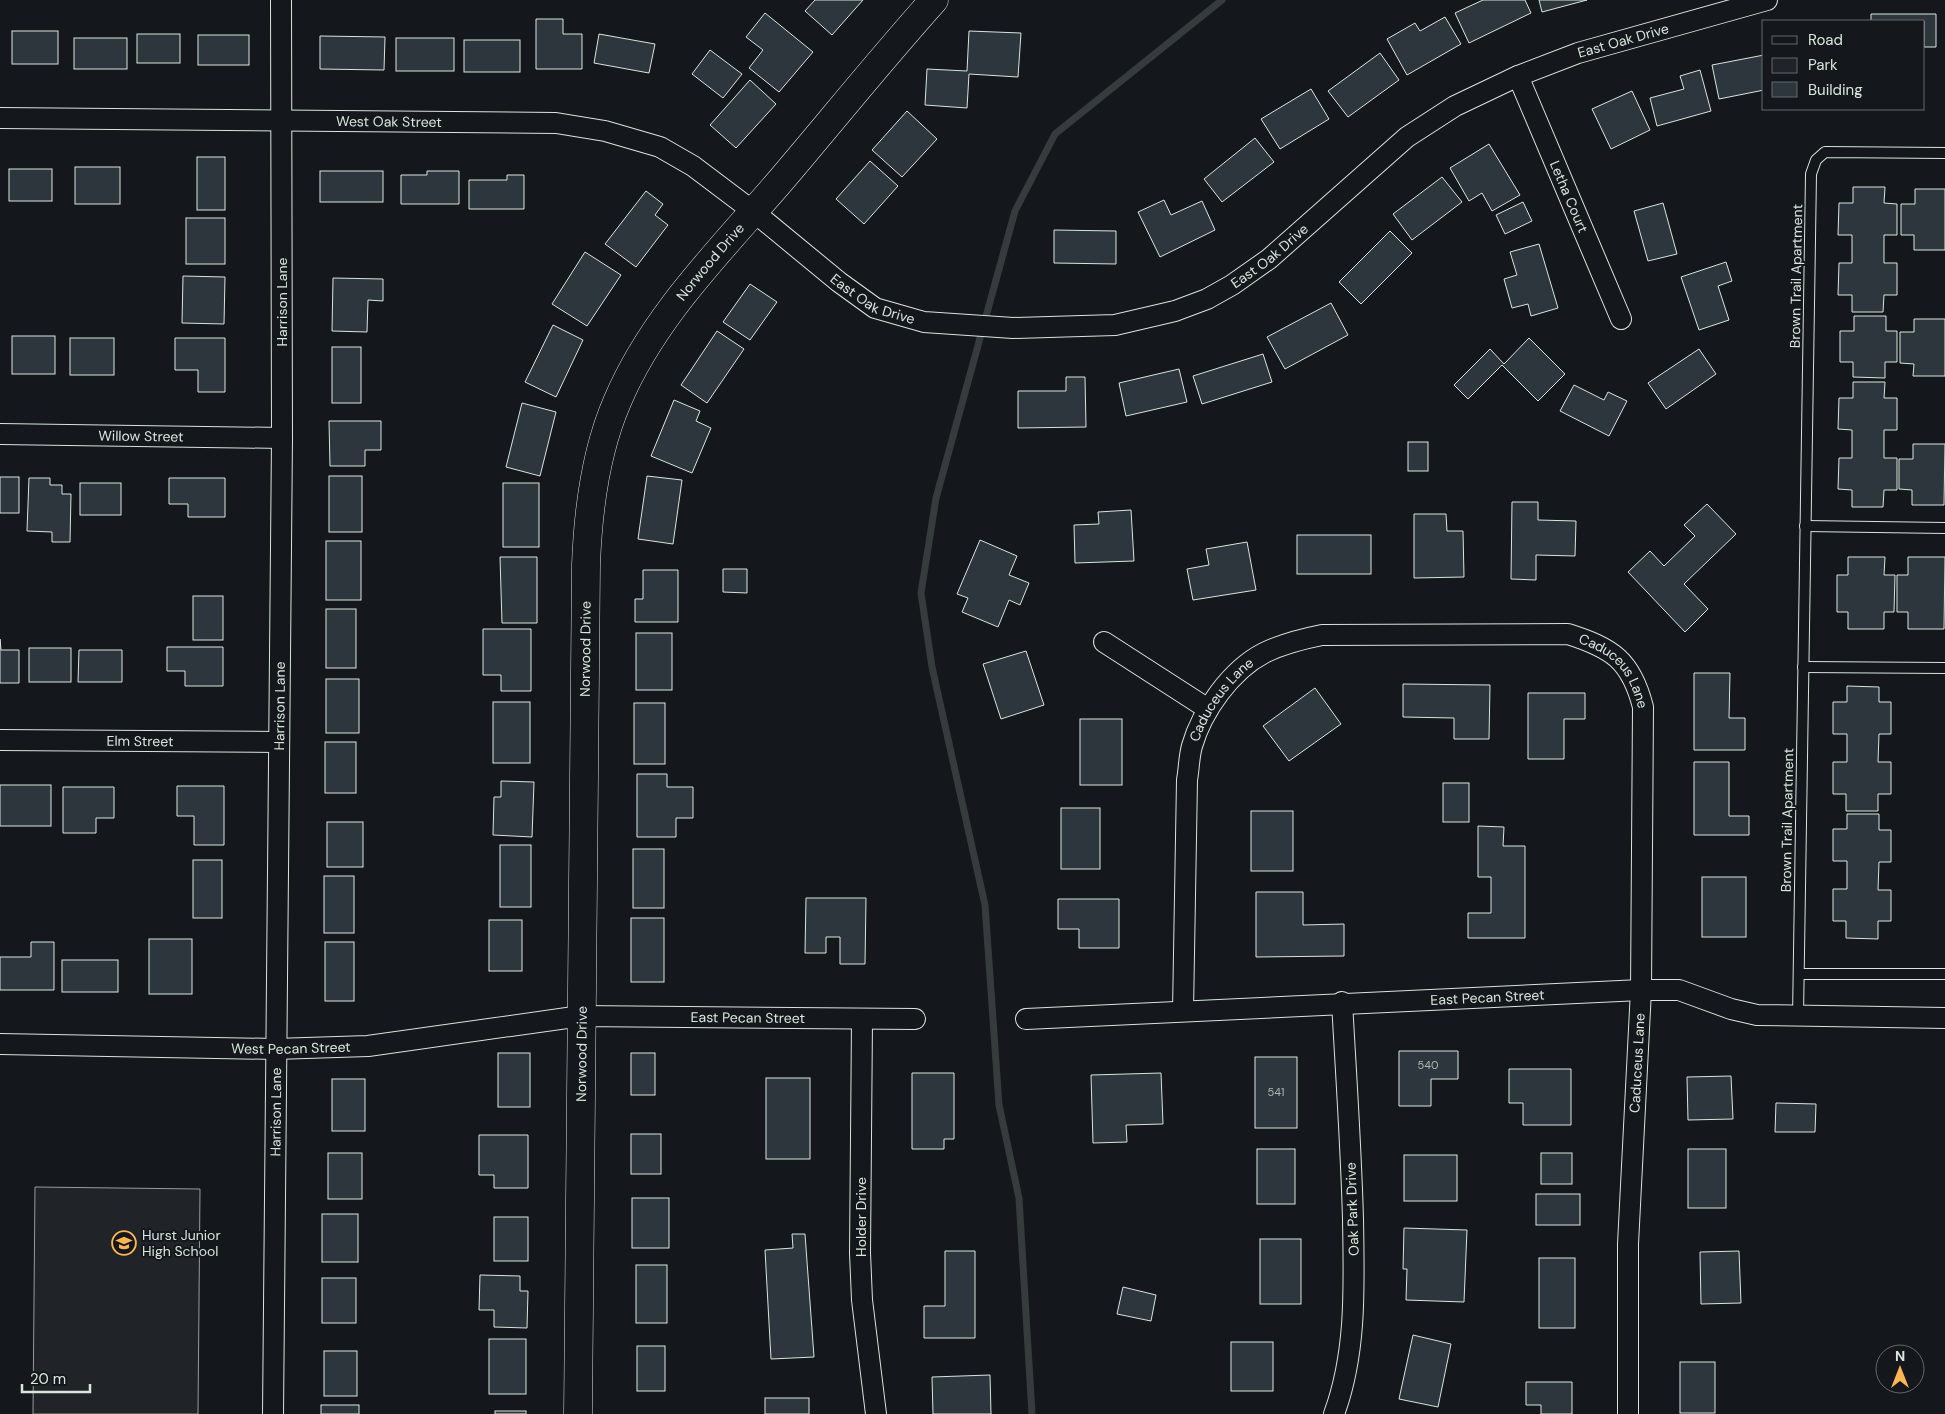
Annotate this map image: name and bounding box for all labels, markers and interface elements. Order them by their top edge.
street label: East Oak Drive [1575,19,1671,62]
legend [1762,20,1925,110]
text: Road [1808,30,1843,50]
text: Park [1808,55,1838,75]
text: Building [1808,80,1863,100]
street label: West Oak Street [336,112,442,131]
street label: Letha Court [1546,158,1592,235]
street label: Brown Trail Apartment [1786,204,1806,348]
street label: Norwood Drive [672,219,748,304]
street label: East Oak Drive [1227,220,1312,292]
street label: Harrison Lane [273,257,291,346]
street label: East Oak Drive [827,270,917,328]
street label: Willow Street [98,426,184,446]
street label: Norwood Drive [576,601,595,697]
street label: Caduceus Lane [1576,629,1652,710]
street label: Caduceus Lane [1185,653,1257,744]
street label: Harrison Lane [270,661,289,751]
street label: Elm Street [106,732,174,750]
street label: Brown Trail Apartment [1777,748,1797,892]
street label: East Pecan Street [1430,986,1545,1009]
street label: Norwood Drive [572,1006,591,1102]
street label: East Pecan Street [691,1008,805,1027]
street label: Caduceus Lane [1625,1012,1649,1113]
street label: West Pecan Street [231,1038,351,1058]
house number: 540 [1418,1058,1438,1072]
street label: Harrison Lane [266,1067,285,1157]
house number: 541 [1268,1085,1284,1099]
street label: Oak Park Drive [1341,1162,1363,1256]
street label: Holder Drive [852,1177,870,1257]
place label: Hurst Junior High School [142,1226,221,1260]
school or university icon: Hurst Junior High School [111,1230,137,1256]
north arrow [1875,1344,1925,1394]
text: N [1895,1347,1905,1365]
scale bar [22,1362,90,1394]
text: 20 m [30,1369,66,1389]

